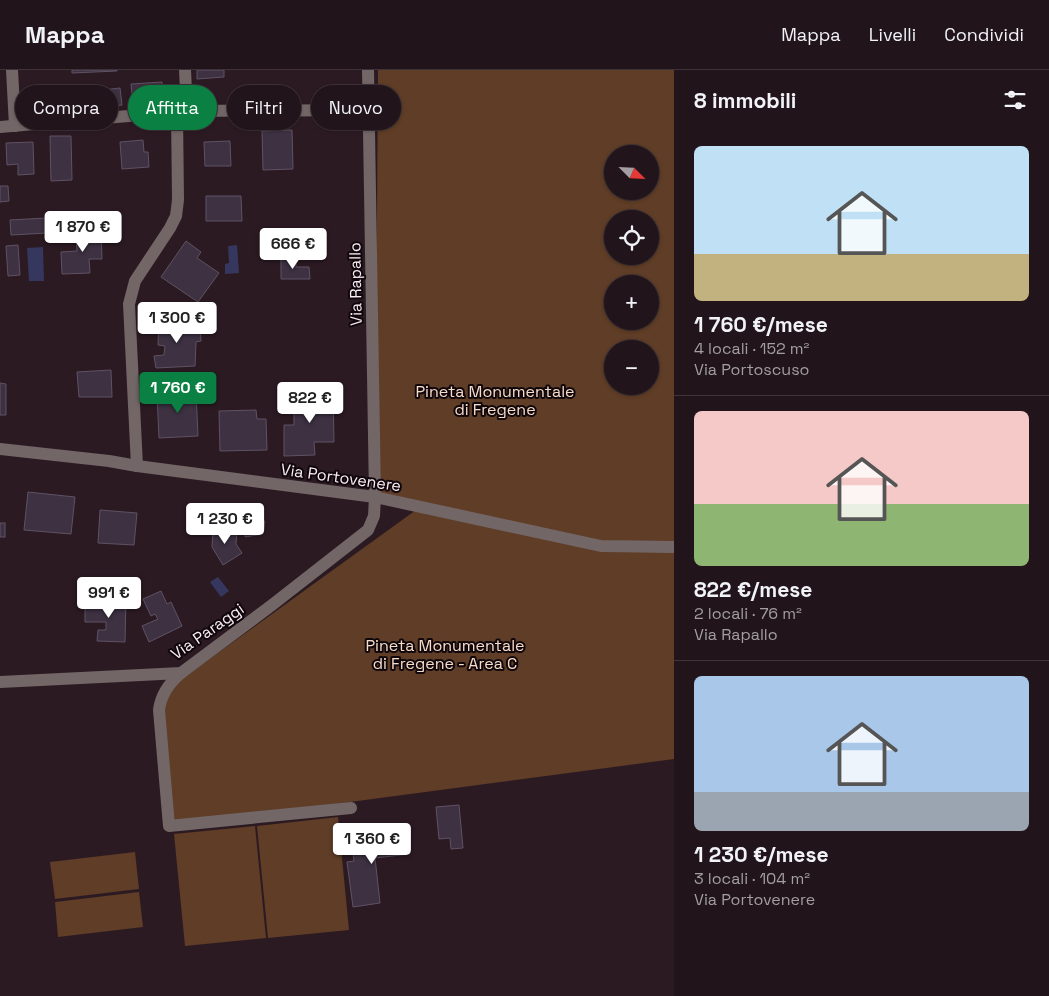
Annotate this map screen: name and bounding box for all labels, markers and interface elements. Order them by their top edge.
text: Mappa [25,19,105,50]
text: Mappa [781,23,841,46]
text: Livelli [869,23,916,46]
text: Condividi [944,23,1024,46]
chip: Compra [15,85,118,130]
chip: Affitta [128,85,217,130]
chip: Filtri [227,85,301,130]
chip: Nuovo [311,85,401,130]
icon: filters [1001,86,1029,114]
text: 8 immobili [694,87,796,114]
north arrow [604,145,659,200]
map controls [604,145,659,395]
icon: home [817,178,907,268]
pin: 1 870 € [37,210,129,253]
button: locate [604,210,659,265]
text: 1 870 € [56,216,110,237]
pin: 666 € [258,228,328,270]
text: 666 € [271,233,315,254]
street label: Via Rapallo [344,242,367,326]
button: + [604,275,659,330]
pin: 1 300 € [131,302,223,344]
text: 1 300 € [149,307,205,328]
text: 1 760 €/mese [694,311,828,338]
text: 4 locali · 152 m² [694,338,809,359]
button: − [604,340,659,395]
text: Via Portoscuso [694,359,809,380]
pin: 1 760 € [132,372,224,414]
text: 1 760 € [150,377,206,398]
park label: Pineta Monumentale di Fregene [415,381,575,420]
pin: 822 € [275,382,345,424]
text: 822 € [288,387,332,408]
icon: home [817,444,907,534]
street label: Via Portovenere [279,459,402,496]
pin: 1 230 € [179,502,271,545]
text: 1 230 € [197,508,253,529]
pin: 991 € [74,576,144,619]
text: 822 €/mese [694,576,812,603]
text: 991 € [88,582,130,603]
street label: Via Paraggi [166,598,248,664]
text: 2 locali · 76 m² [694,603,802,624]
text: Via Rapallo [694,624,778,645]
park label: Pineta Monumentale di Fregene - Area C [365,635,525,674]
icon: home [817,709,907,799]
pin: 1 360 € [326,822,418,865]
text: 1 360 € [344,828,400,849]
text: 1 230 €/mese [694,841,829,868]
text: 3 locali · 104 m² [694,868,810,889]
text: Via Portovenere [694,889,815,910]

